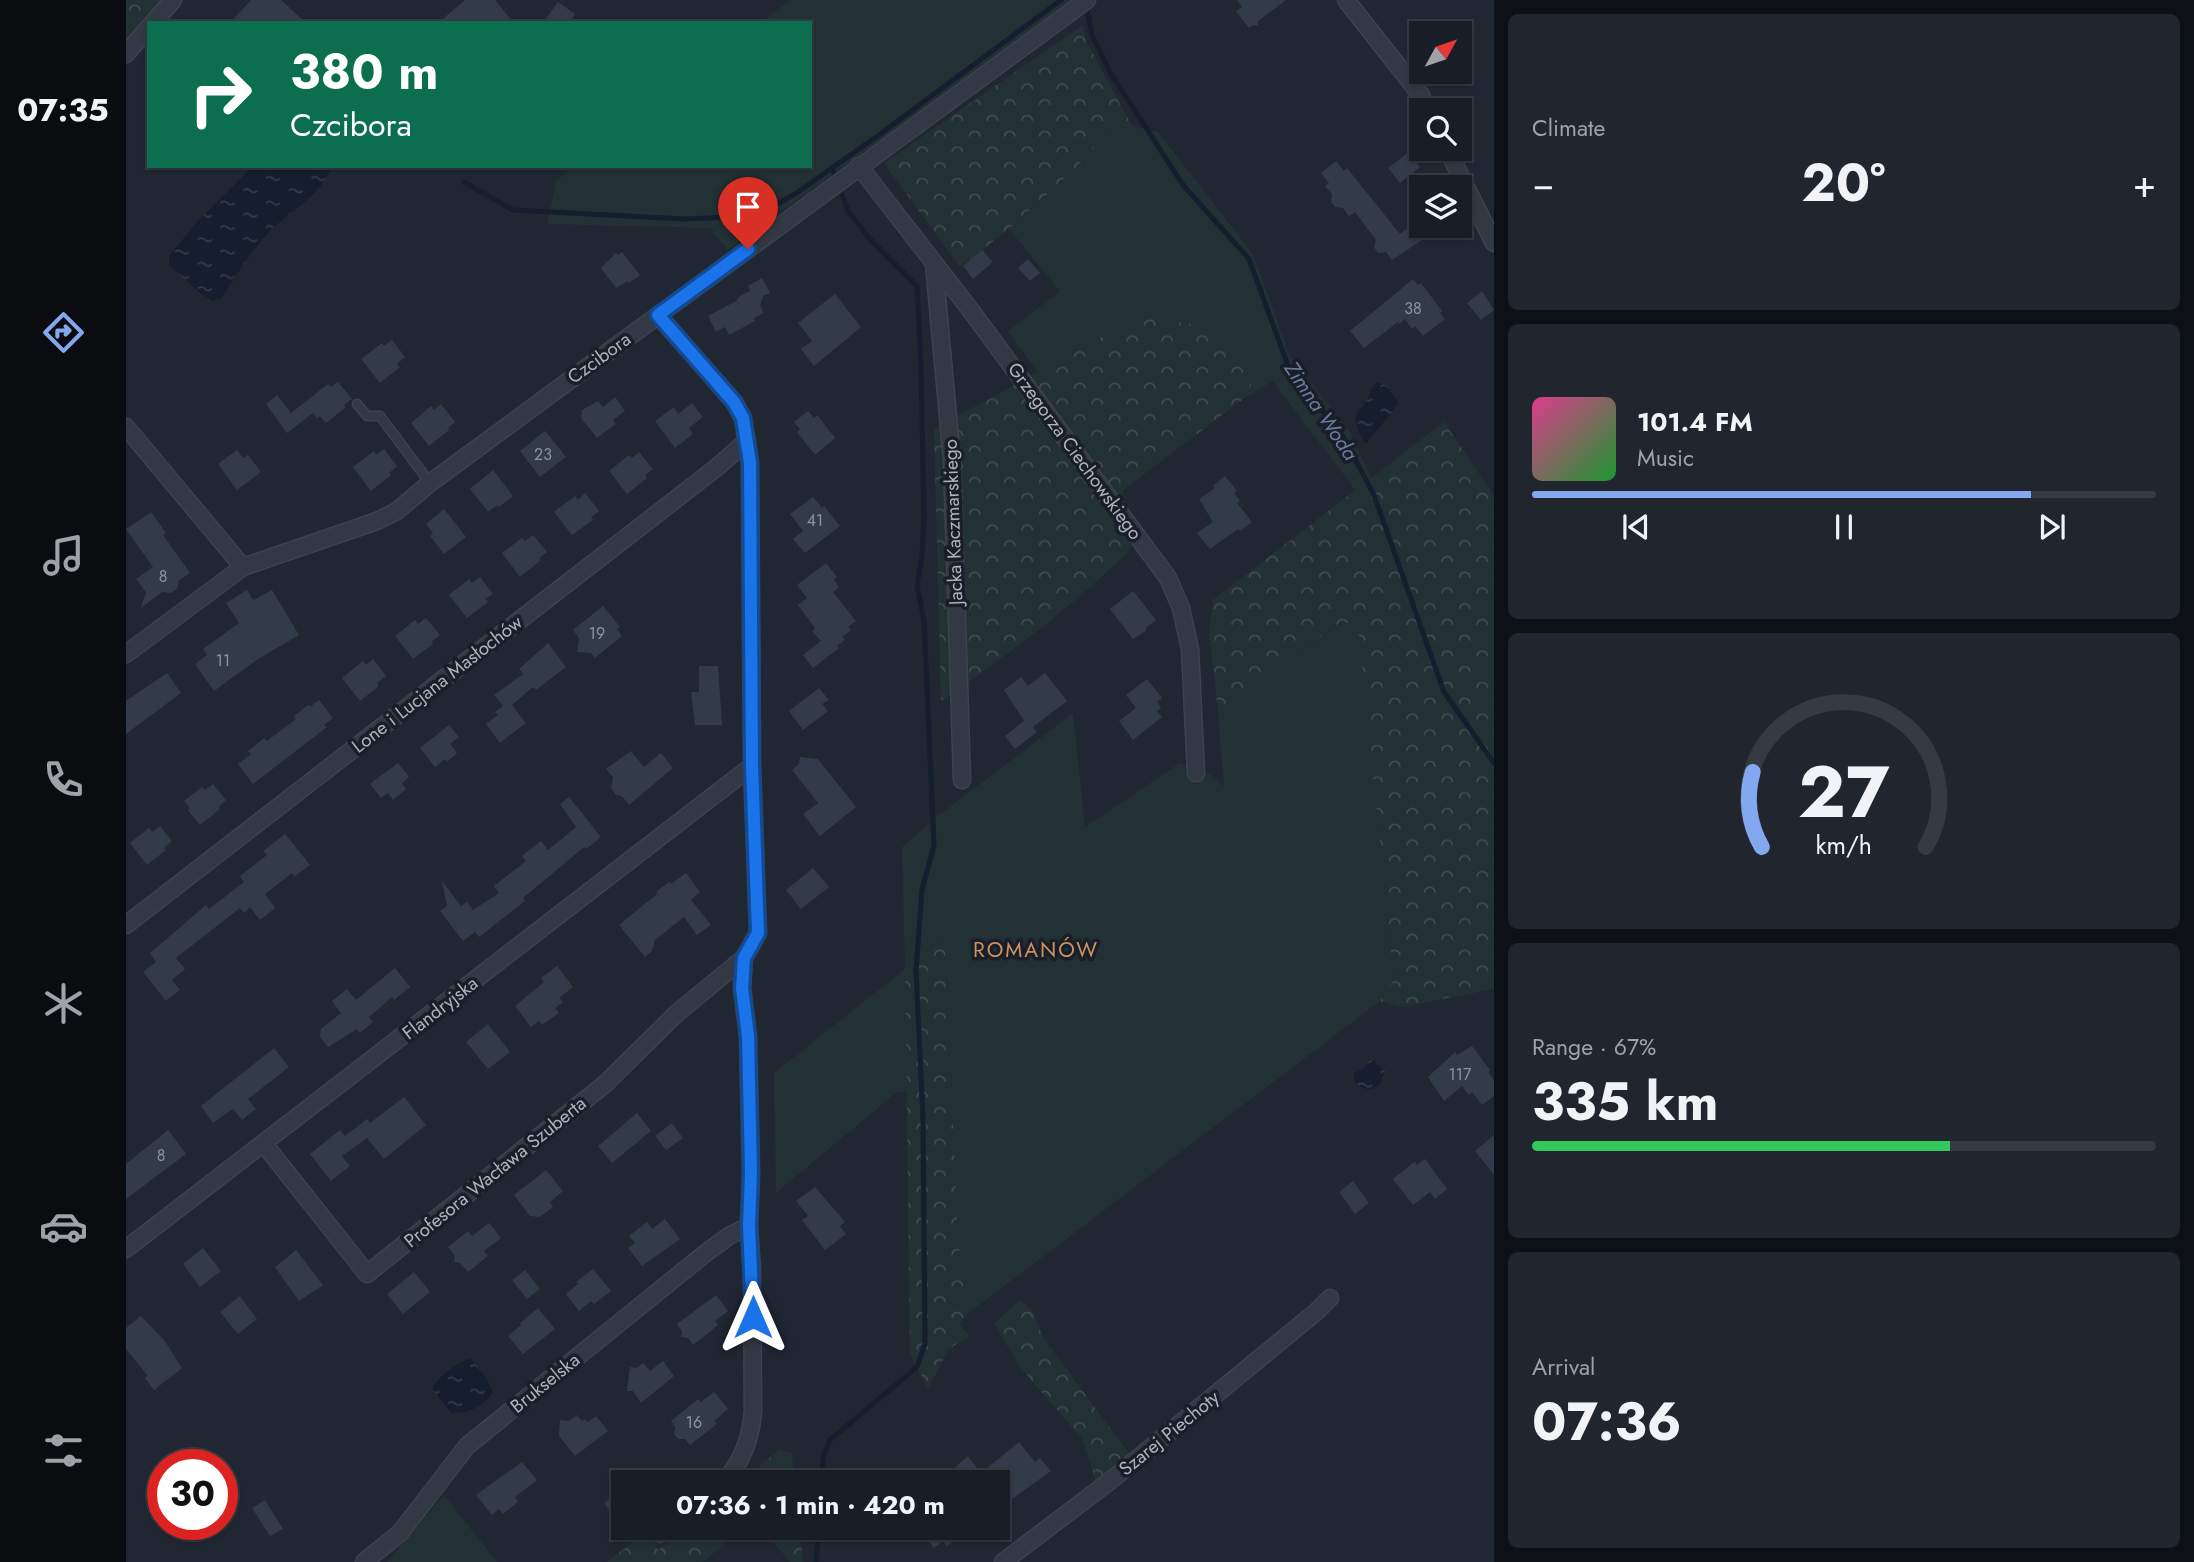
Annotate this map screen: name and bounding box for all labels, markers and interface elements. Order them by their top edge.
north arrow [1409,21,1472,84]
map controls [1409,21,1472,238]
text: 380 m [290,37,438,107]
icon: right [175,49,266,140]
text: 07:35 [17,87,109,133]
button: search [1409,98,1472,161]
text: Czcibora [290,102,412,148]
text: Climate [1532,111,1605,145]
text: 20° [1802,145,1886,221]
text: − [1532,156,1554,211]
text: + [2133,156,2156,211]
button: layers [1409,175,1472,238]
pin [718,177,778,249]
icon: arrive [729,188,767,226]
house number: 38 [1404,297,1422,320]
icon: directions [39,308,88,357]
street label: Czcibora [562,326,636,390]
water label: Zimna Woda [1276,355,1365,467]
street label: Grzegorza Ciechowskiego [1001,357,1149,545]
text: 101.4 FM [1637,403,1753,441]
street label: Jacka Kaczmarskiego [937,439,969,608]
text: Music [1637,441,1694,475]
house number: 23 [534,443,552,466]
icon: previous [1617,508,1655,546]
icon: pause [1825,508,1863,546]
icon: next [2033,508,2071,546]
house number: 41 [807,509,823,532]
icon: music [39,531,88,580]
house number: 8 [159,565,167,588]
street label: Lone i Lucjana Masłochów [346,609,528,759]
house number: 19 [589,622,605,645]
house number: 11 [216,649,230,672]
text: 27 [1798,739,1890,844]
icon: phone [39,755,88,804]
text: km/h [1816,827,1872,863]
district label: ROMANÓW [973,935,1099,965]
street label: Flandryjska [397,970,483,1046]
icon: climate [39,979,88,1028]
text: Range · 67% [1532,1030,1656,1064]
house number: 117 [1449,1063,1472,1086]
text: 335 km [1532,1064,1718,1140]
street label: Profesora Wacława Szuberta [398,1090,592,1254]
house number: 8 [157,1144,165,1167]
icon: car [39,1202,88,1251]
position arrow [716,1280,790,1354]
street label: Brukselska [504,1347,586,1419]
text: Arrival [1532,1350,1595,1384]
street label: Szarej Piechoty [1113,1384,1225,1482]
text: 07:36 [1532,1384,1682,1460]
house number: 16 [686,1411,702,1434]
icon: filters [39,1426,88,1475]
speed limit sign: 30 [147,1449,238,1540]
text: 07:36 · 1 min · 420 m [676,1486,945,1524]

